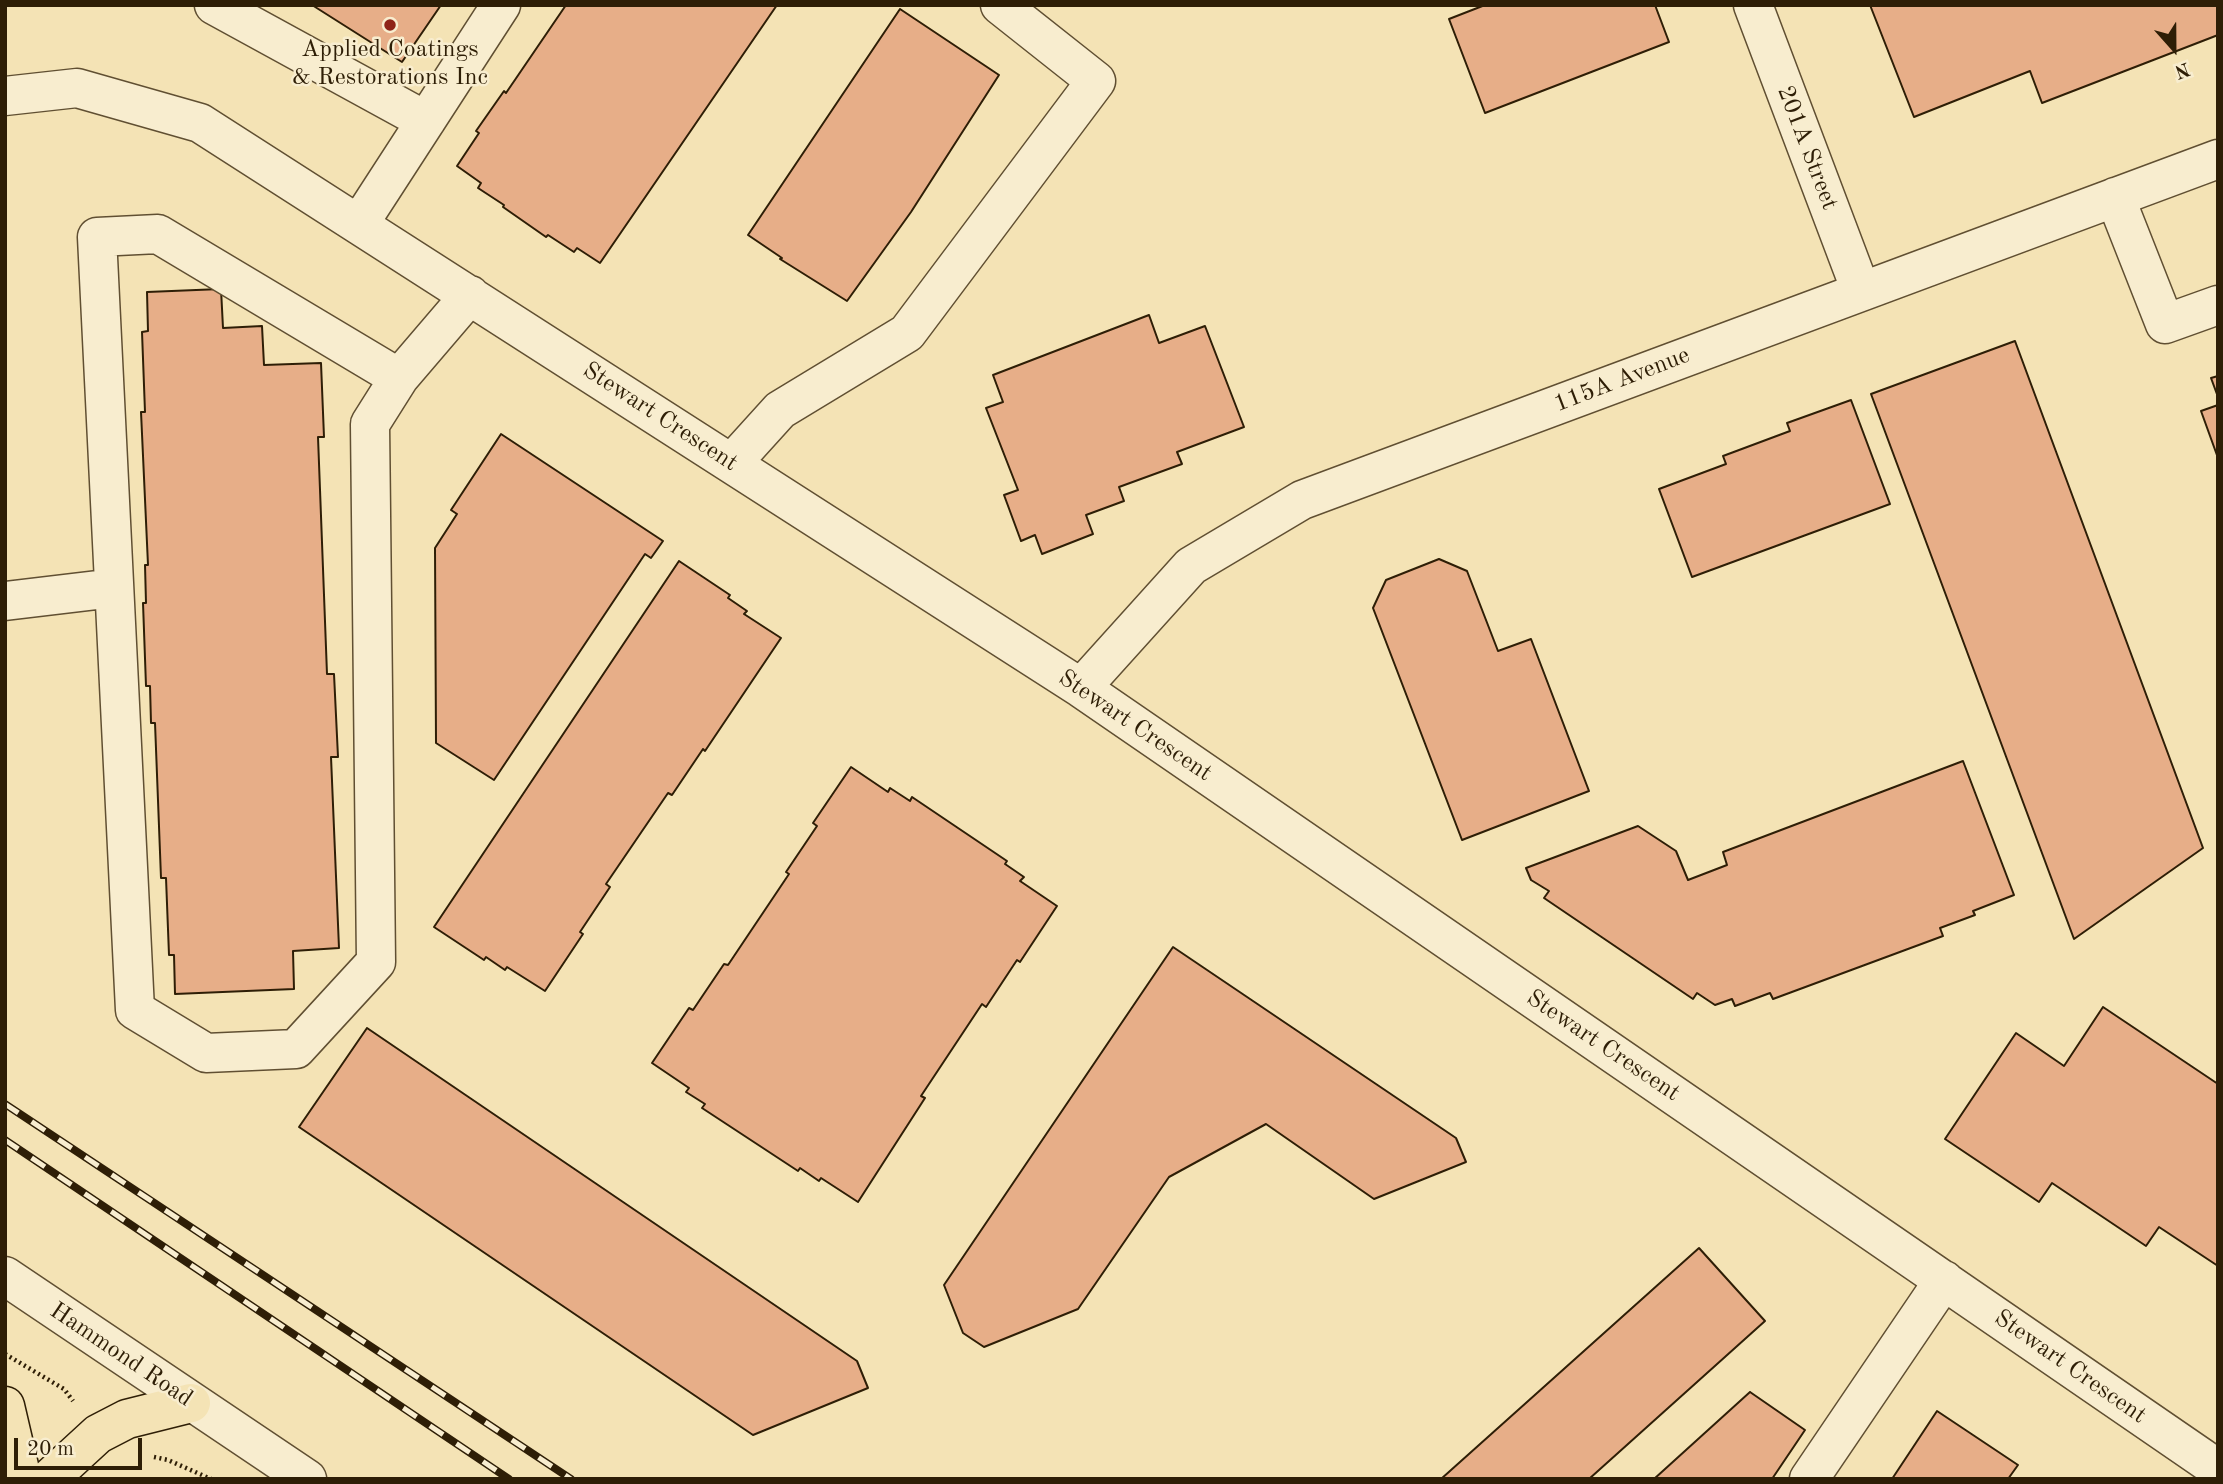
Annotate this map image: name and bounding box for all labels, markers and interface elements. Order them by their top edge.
north arrow [2139,14,2209,84]
marker: Applied Coatings & Restorations Inc [382,17,398,33]
place label: Applied Coatings & Restorations Inc [292,36,488,92]
text: N [2172,58,2192,81]
street label: 201A Street [1770,82,1844,214]
street label: 115A Avenue [1550,341,1694,419]
street label: Stewart Crescent [577,356,743,478]
street label: Stewart Crescent [1053,664,1217,788]
street label: Stewart Crescent [1521,984,1685,1108]
street label: Hammond Road [44,1297,198,1413]
street label: Stewart Crescent [1988,1304,2152,1430]
scale bar [18,1424,145,1468]
text: 20 m [27,1439,74,1460]

